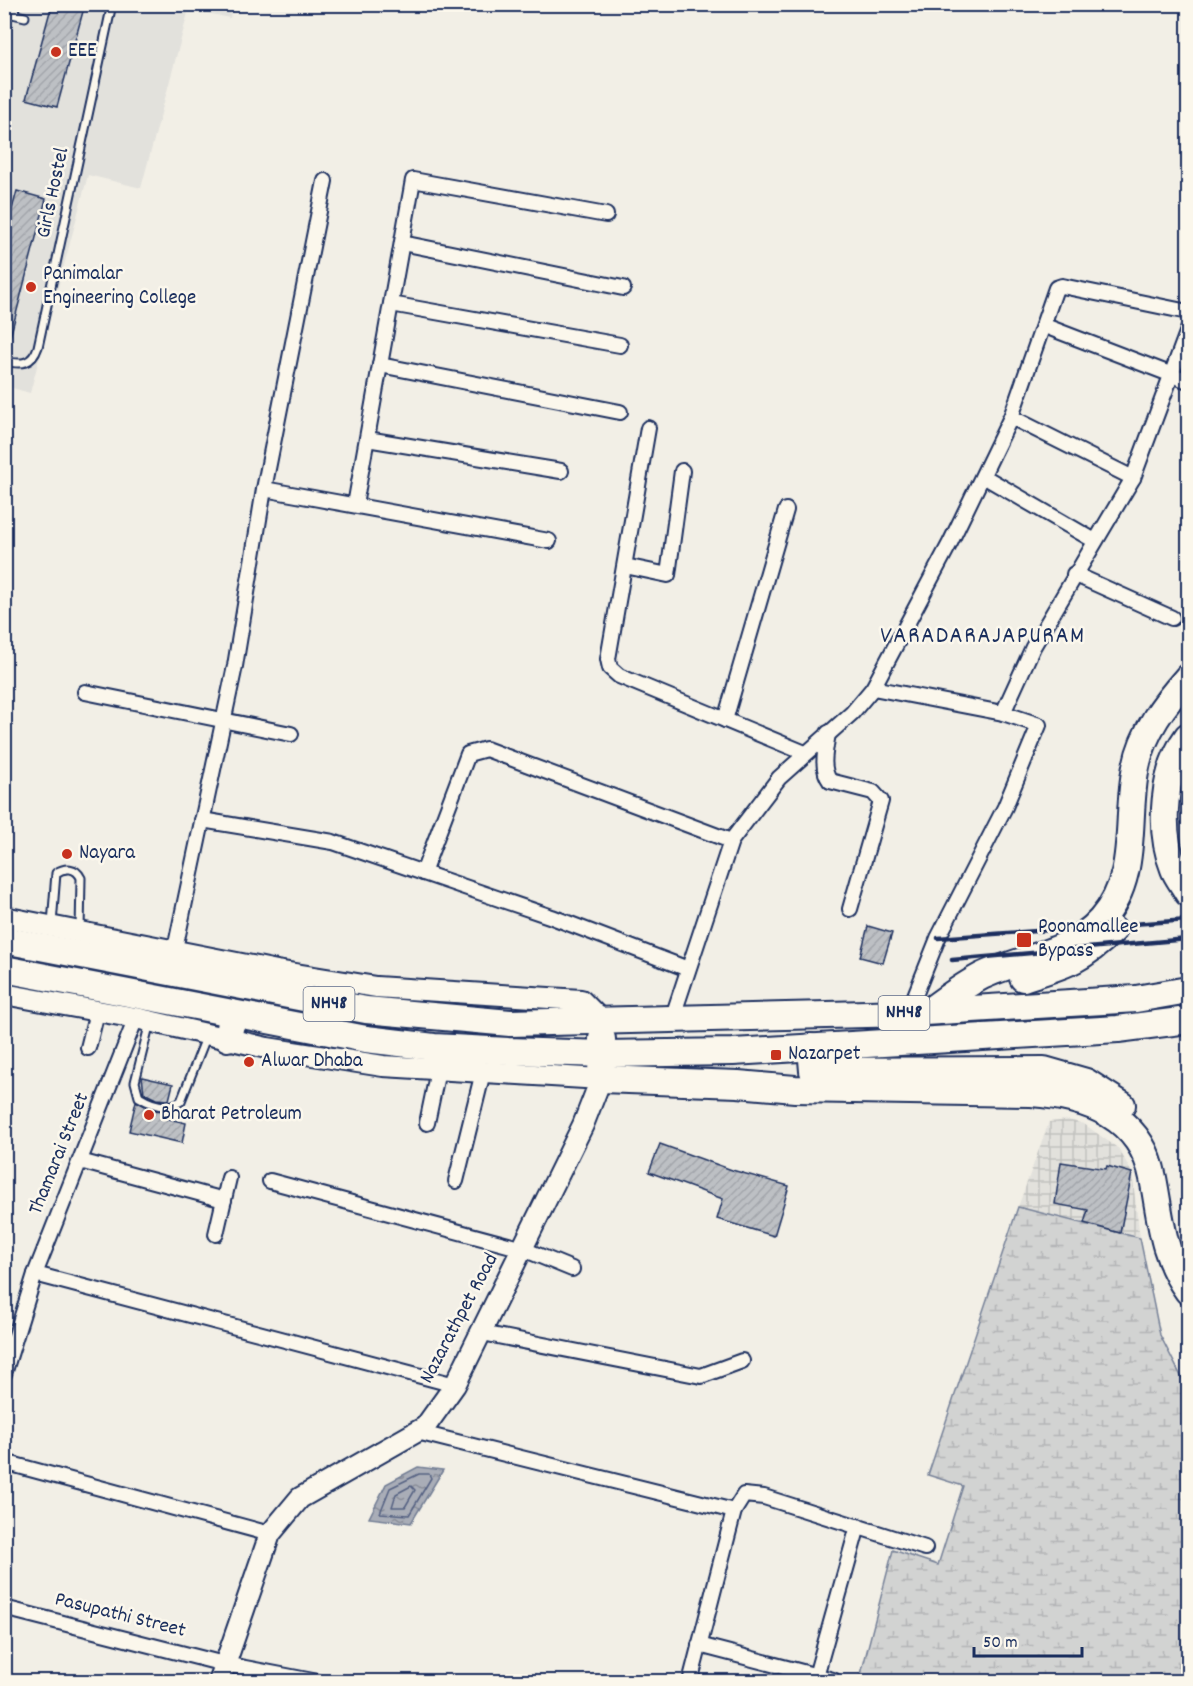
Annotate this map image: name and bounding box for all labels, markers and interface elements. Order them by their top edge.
place label: EEE [68,37,97,67]
marker: EEE [49,45,63,59]
street label: Girls Hostel [30,145,78,241]
place label: Panimalar Engineering College [43,260,196,314]
marker: Panimalar Engineering College [24,280,38,294]
district label: VARADARAJAPURAM [880,620,1086,654]
place label: Nayara [79,839,136,869]
marker: Nayara [60,847,74,861]
place label: Poonamallee Bypass [1038,913,1139,967]
marker: Poonamallee Bypass [1015,931,1033,949]
road number: NH48 [304,987,354,1021]
road number: NH48 [878,996,930,1030]
place label: Nazarpet [788,1040,861,1070]
place label: Alwar Dhaba [261,1047,364,1077]
marker: Nazarpet [769,1048,783,1062]
marker: Alwar Dhaba [242,1055,256,1069]
street label: Thamarai Street [22,1088,98,1220]
place label: Bharat Petroleum [161,1100,302,1130]
marker: Bharat Petroleum [142,1108,156,1122]
street label: Nazarathpet Road [413,1248,507,1390]
street label: Pasupathi Street [51,1585,189,1647]
scale bar [974,1620,1082,1658]
text: 50 m [983,1631,1018,1656]

